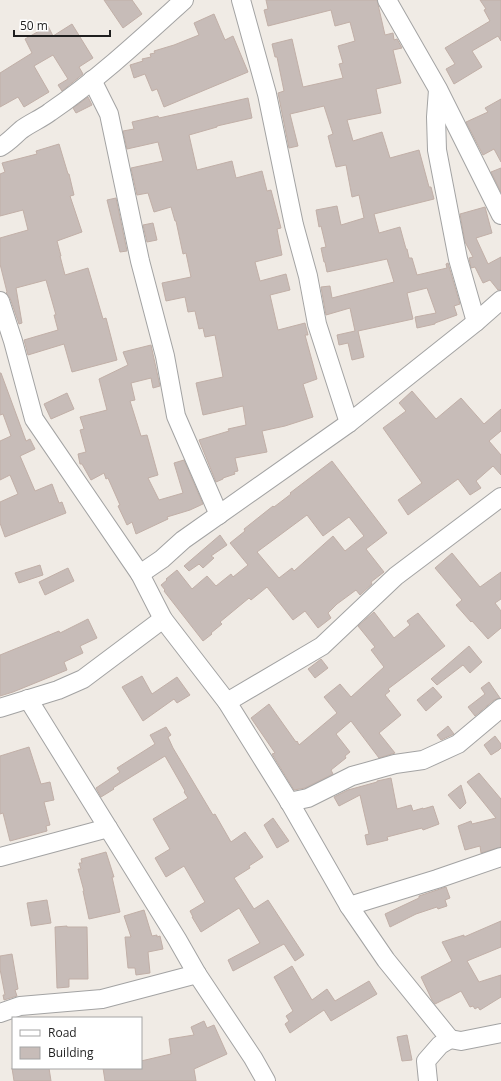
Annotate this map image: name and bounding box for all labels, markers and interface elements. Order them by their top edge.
scale bar [14,12,110,38]
text: 50 m [20,17,48,34]
legend [12,1017,142,1069]
text: Road [48,1024,77,1041]
text: Building [48,1044,94,1061]

